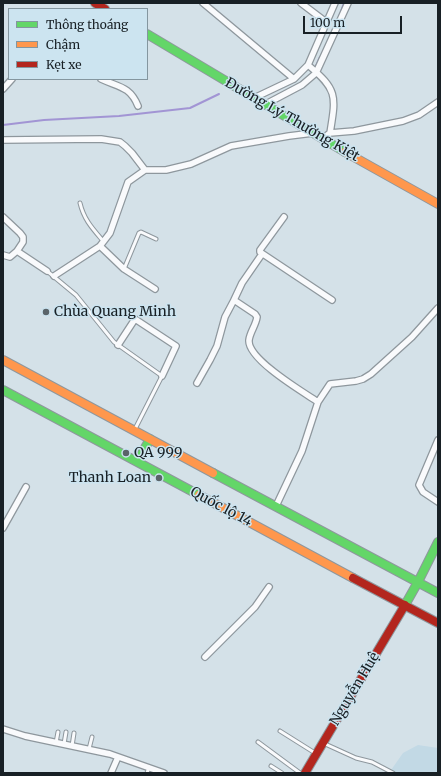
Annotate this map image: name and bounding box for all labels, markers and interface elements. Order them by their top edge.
legend [8,8,148,80]
scale bar [305,8,404,34]
text: 100 m [310,15,345,30]
text: Thông thoáng [46,17,128,32]
text: Chậm [46,37,80,52]
text: Kẹt xe [46,57,81,72]
street label: Đường Lý Thường Kiệt [222,75,362,165]
place label: Chùa Quang Minh [54,304,176,320]
marker: Chùa Quang Minh [41,307,51,317]
place label: QA 999 [134,445,182,461]
marker: QA 999 [121,448,131,458]
place label: Thanh Loan [69,470,151,486]
marker: Thanh Loan [154,473,164,483]
street label: Quốc lộ 14 [187,484,255,530]
street label: Nguyễn Huệ [327,649,383,729]

